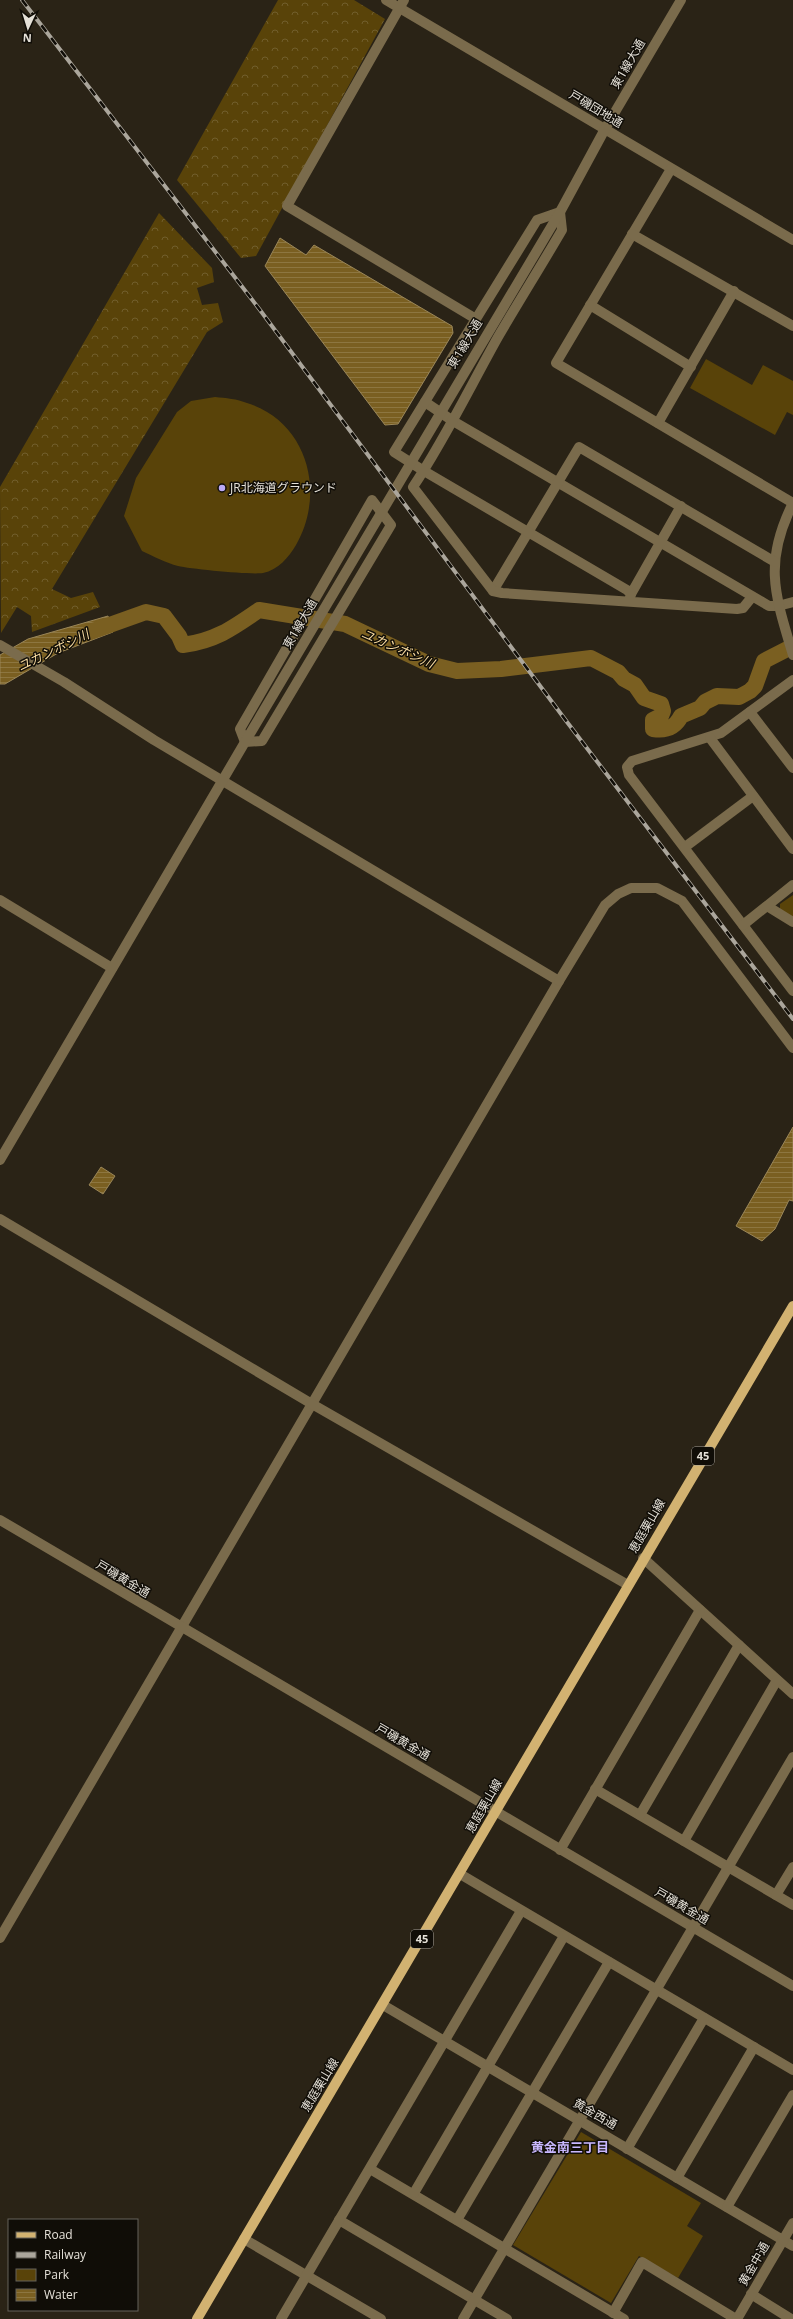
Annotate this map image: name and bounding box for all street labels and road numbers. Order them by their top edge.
street label: 東1線大通 [606,36,649,92]
street label: 戸磯団地通 [566,86,626,131]
street label: 東1線大通 [443,316,486,372]
street label: 東1線大通 [278,596,321,652]
road number: 45 [692,1447,714,1465]
street label: 恵庭栗山線 [624,1496,669,1556]
street label: 戸磯黄金通 [93,1556,153,1601]
street label: 戸磯黄金通 [373,1719,433,1764]
street label: 恵庭栗山線 [461,1776,506,1836]
street label: 戸磯黄金通 [652,1883,712,1928]
road number: 45 [411,1930,433,1948]
street label: 恵庭栗山線 [297,2055,342,2115]
street label: 黄金西通 [570,2094,620,2133]
street label: 黄金中通 [734,2239,773,2289]

